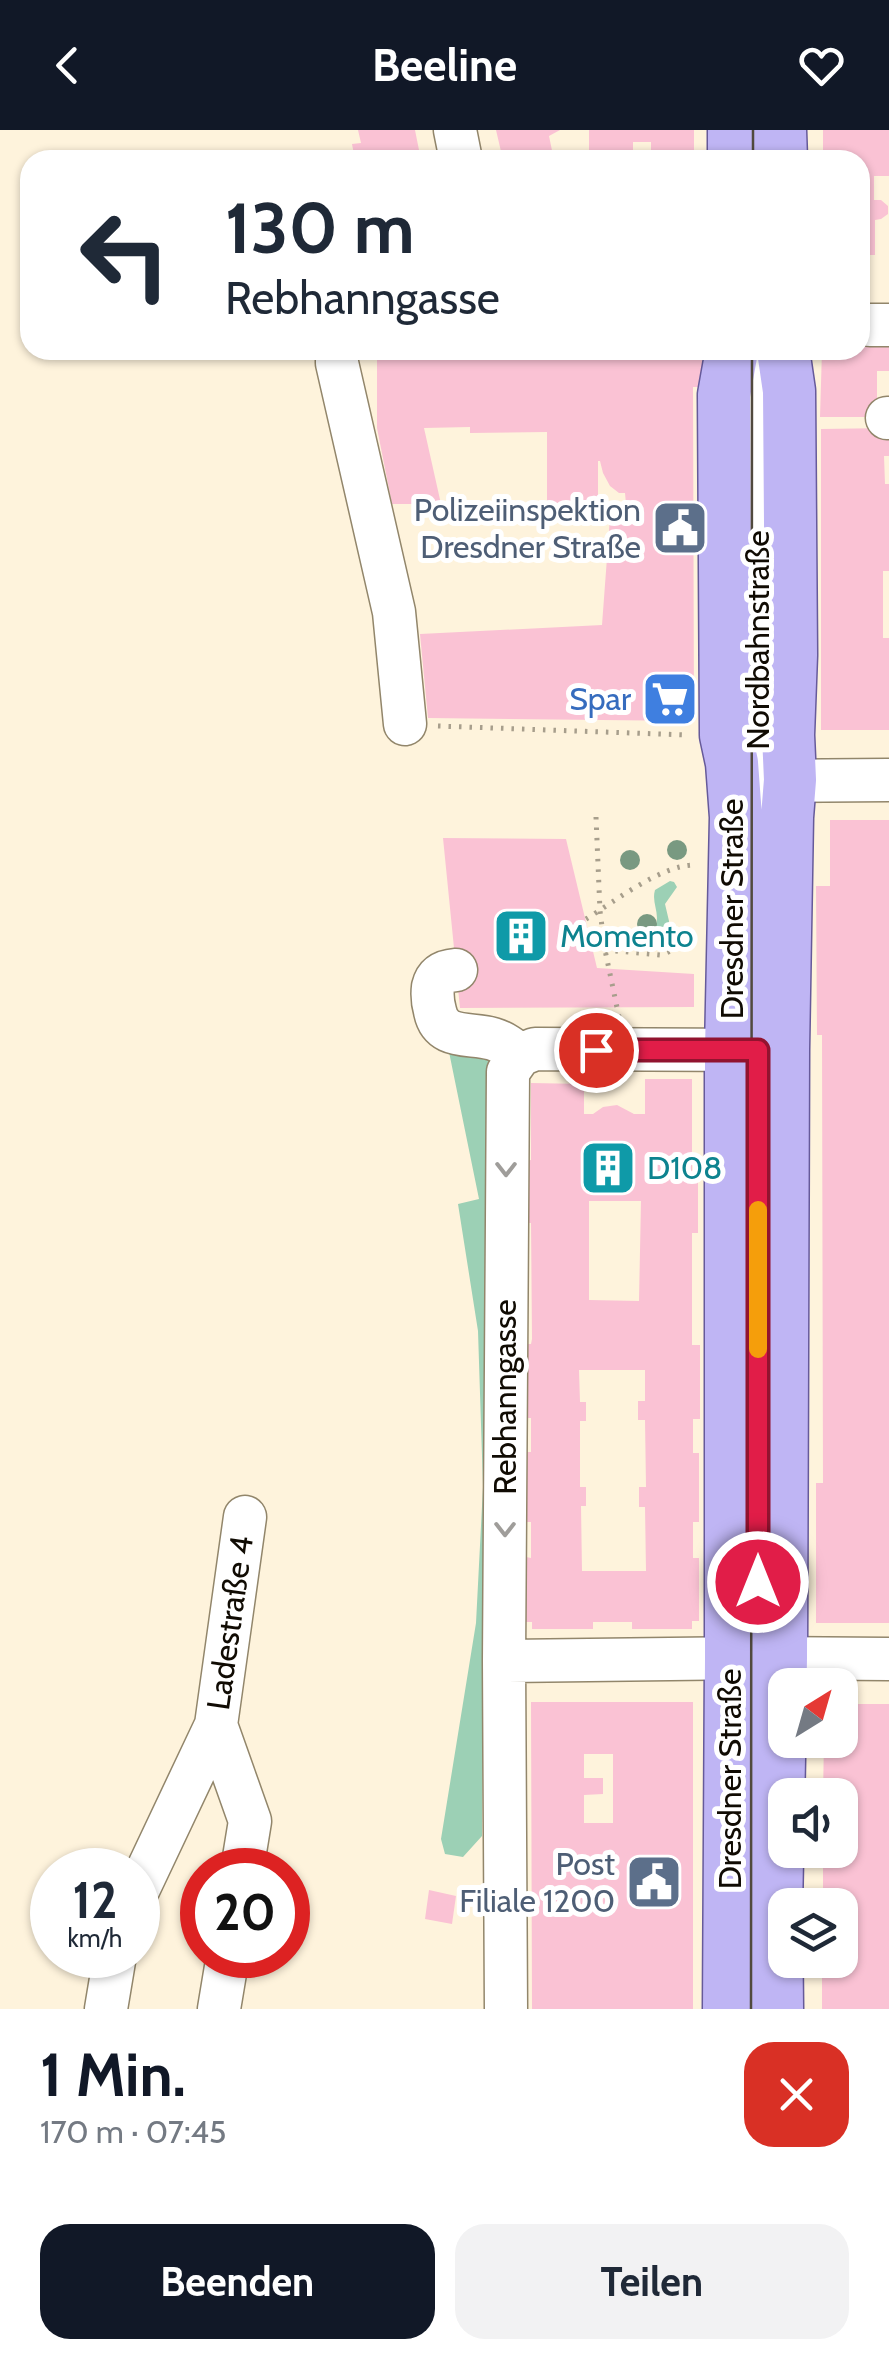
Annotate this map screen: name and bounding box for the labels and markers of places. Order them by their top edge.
place label: Polizeiinspektion Dresdner Straße [414,490,641,566]
public building icon: Polizeiinspektion Dresdner Straße [650,498,710,558]
supermarket icon: Spar [640,669,700,729]
place label: Spar [569,679,632,718]
building icon: Momento [491,906,551,966]
place label: Momento [560,916,694,955]
pin [554,1008,639,1093]
building icon: D108 [578,1138,638,1198]
place label: D108 [647,1148,722,1187]
place label: Post Filiale 1200 [459,1844,615,1920]
public building icon: Post Filiale 1200 [624,1852,684,1912]

